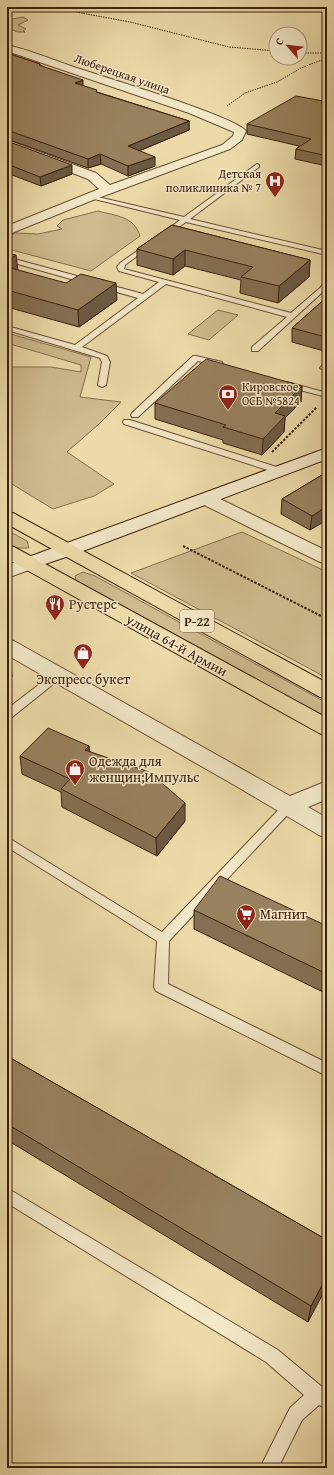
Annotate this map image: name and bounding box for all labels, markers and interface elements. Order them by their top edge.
north arrow [268,26,308,66]
text: С [271,35,288,48]
street label: Люберецкая улица [72,49,173,98]
place label: Детская поликлиника № 7 [166,165,261,196]
hospital icon: Детская поликлиника № 7 [264,170,286,198]
place label: Кировское ОСБ №5824 [242,378,300,409]
bank icon: Кировское ОСБ №5824 [217,383,239,411]
restaurant icon: Рустерс [44,593,66,621]
place label: Рустерс [69,594,117,614]
street label: улица 64-й Армии [122,608,231,681]
road number: Р-22 [180,610,214,632]
shop icon: Экспресс букет [72,642,94,670]
place label: Экспресс букет [36,669,130,689]
place label: Одежда для женщин;Импульс [89,751,200,787]
shop icon: Одежда для женщин;Импульс [64,758,86,786]
supermarket icon: Магнит [235,903,257,931]
place label: Магнит [260,904,307,924]

